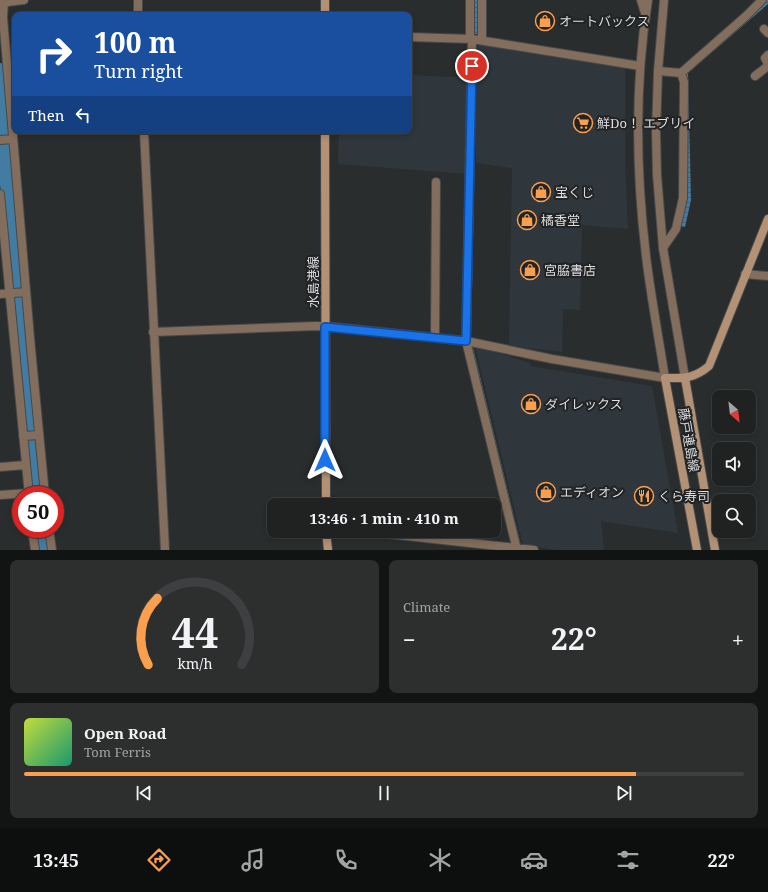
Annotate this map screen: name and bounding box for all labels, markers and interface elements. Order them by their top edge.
shop icon: オートバックス [534,10,556,32]
place label: オートバックス [559,12,650,30]
text: 100 m [94,23,176,61]
icon: right [28,28,80,80]
pin [455,49,489,83]
icon: arrive [461,55,483,77]
text: Turn right [94,59,183,83]
icon: left [72,104,94,126]
text: Then [28,105,64,125]
supermarket icon: 鮮Do！ エブリイ [572,112,594,134]
place label: 鮮Do！ エブリイ [597,114,695,132]
shop icon: 宝くじ [530,181,552,203]
place label: 宝くじ [555,183,594,201]
shop icon: 橘香堂 [516,209,538,231]
place label: 橘香堂 [541,211,580,229]
street label: 水島港線 [304,256,322,308]
shop icon: 宮脇書店 [519,259,541,281]
place label: 宮脇書店 [544,261,596,279]
north arrow [712,390,756,434]
map controls [712,390,756,538]
shop icon: ダイレックス [520,393,542,415]
place label: ダイレックス [545,395,623,413]
street label: 藤戸連島線 [674,406,704,474]
position arrow [304,439,346,481]
button: sound [712,442,756,486]
shop icon: エディオン [535,481,557,503]
place label: エディオン [560,483,624,501]
restaurant icon: くら寿司 [633,485,655,507]
speed limit sign: 50 [12,486,64,538]
place label: くら寿司 [658,487,710,505]
button: search [712,494,756,538]
text: 13:46 · 1 min · 410 m [309,508,459,528]
text: Climate [403,598,450,616]
text: 44 [171,603,218,659]
text: 22° [551,618,597,659]
text: − [403,624,416,654]
text: + [732,624,744,654]
text: km/h [177,653,212,672]
text: Open Road [84,723,167,743]
text: Tom Ferris [84,743,151,761]
icon: previous [133,782,155,804]
icon: pause [373,782,395,804]
icon: next [613,782,635,804]
icon: directions [145,846,173,874]
icon: music [239,846,267,874]
icon: phone [332,846,360,874]
icon: climate [426,846,454,874]
icon: car [520,846,548,874]
icon: filters [614,846,642,874]
text: 13:45 [33,848,79,872]
text: 22° [708,848,735,872]

